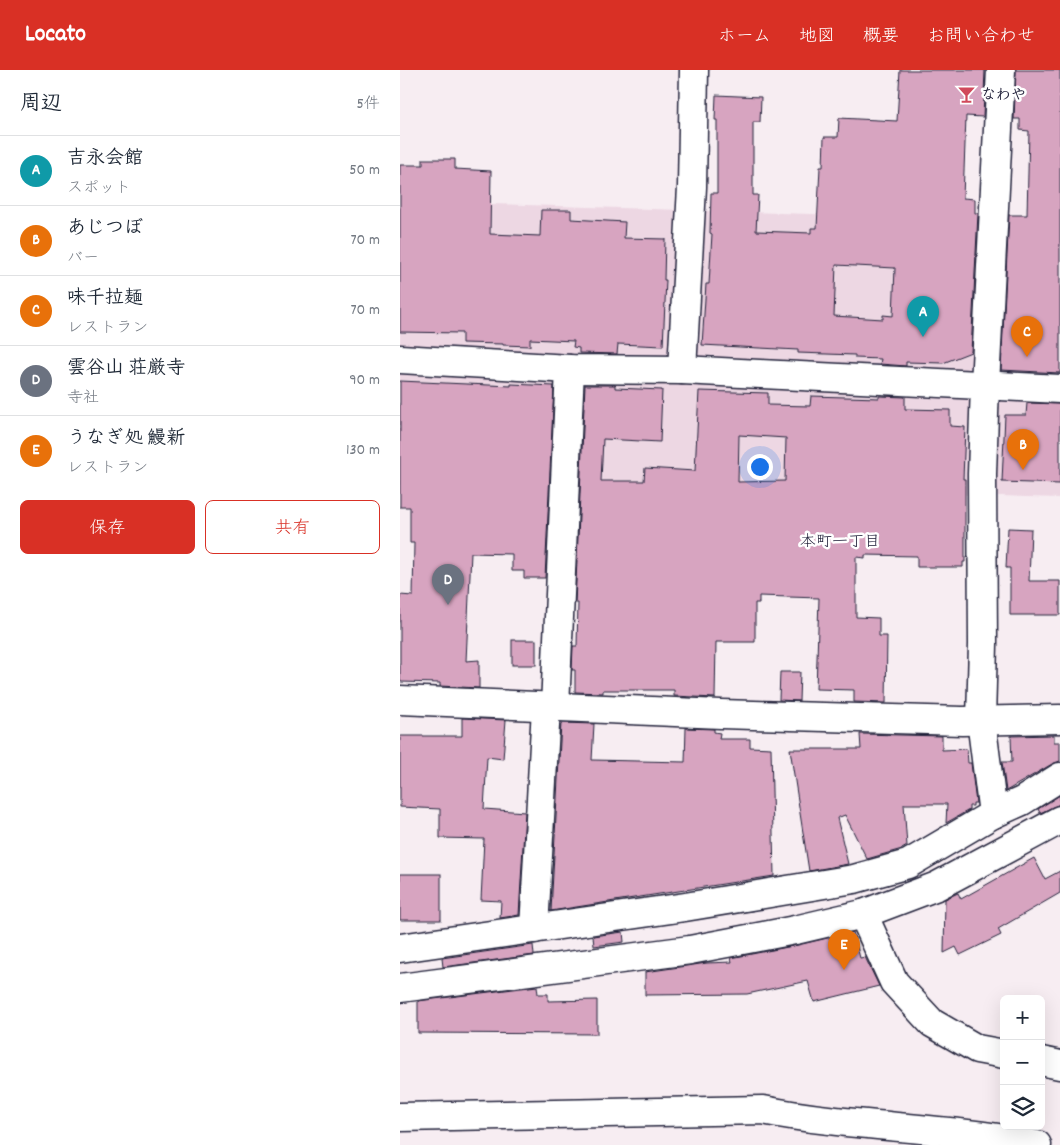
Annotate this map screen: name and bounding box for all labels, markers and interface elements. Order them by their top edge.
text: Locato [25,18,86,52]
text: ホーム [718,25,771,50]
text: 地図 [799,25,835,50]
text: 概要 [863,25,899,50]
text: お問い合わせ [927,25,1035,50]
bar icon: なわや [957,84,977,104]
place label: なわや [981,85,1026,107]
text: 周辺 [20,90,62,120]
text: 5件 [357,93,380,116]
text: 吉永会館 [67,146,143,173]
text: A [32,159,40,182]
text: 50 m [349,159,380,182]
text: スポット [67,177,131,200]
text: あじつぼ [67,216,143,243]
text: B [32,229,40,252]
text: 70 m [350,229,380,252]
text: バー [67,247,99,270]
text: 味千拉麺 [67,286,143,313]
pin: A [907,296,939,337]
text: C [32,299,40,322]
text: 70 m [350,299,380,322]
pin: C [1011,316,1043,357]
text: レストラン [67,317,148,340]
text: 雲谷山 荘厳寺 [67,356,185,383]
text: D [32,369,40,392]
text: 90 m [349,369,380,392]
text: 寺社 [67,387,99,410]
text: うなぎ処 鰻新 [67,426,185,453]
pin: B [1007,429,1039,470]
text: E [32,439,40,462]
text: 130 m [346,439,380,462]
your location [747,454,773,480]
text: レストラン [67,457,148,480]
button: 保存 [20,500,195,554]
button: 共有 [205,500,380,554]
district label: 本町一丁目 [800,531,880,554]
pin: D [432,564,464,605]
pin: E [828,929,860,970]
map controls [1000,995,1045,1130]
button: + [1000,995,1045,1040]
button: − [1000,1040,1045,1085]
button: layers [1000,1085,1045,1130]

